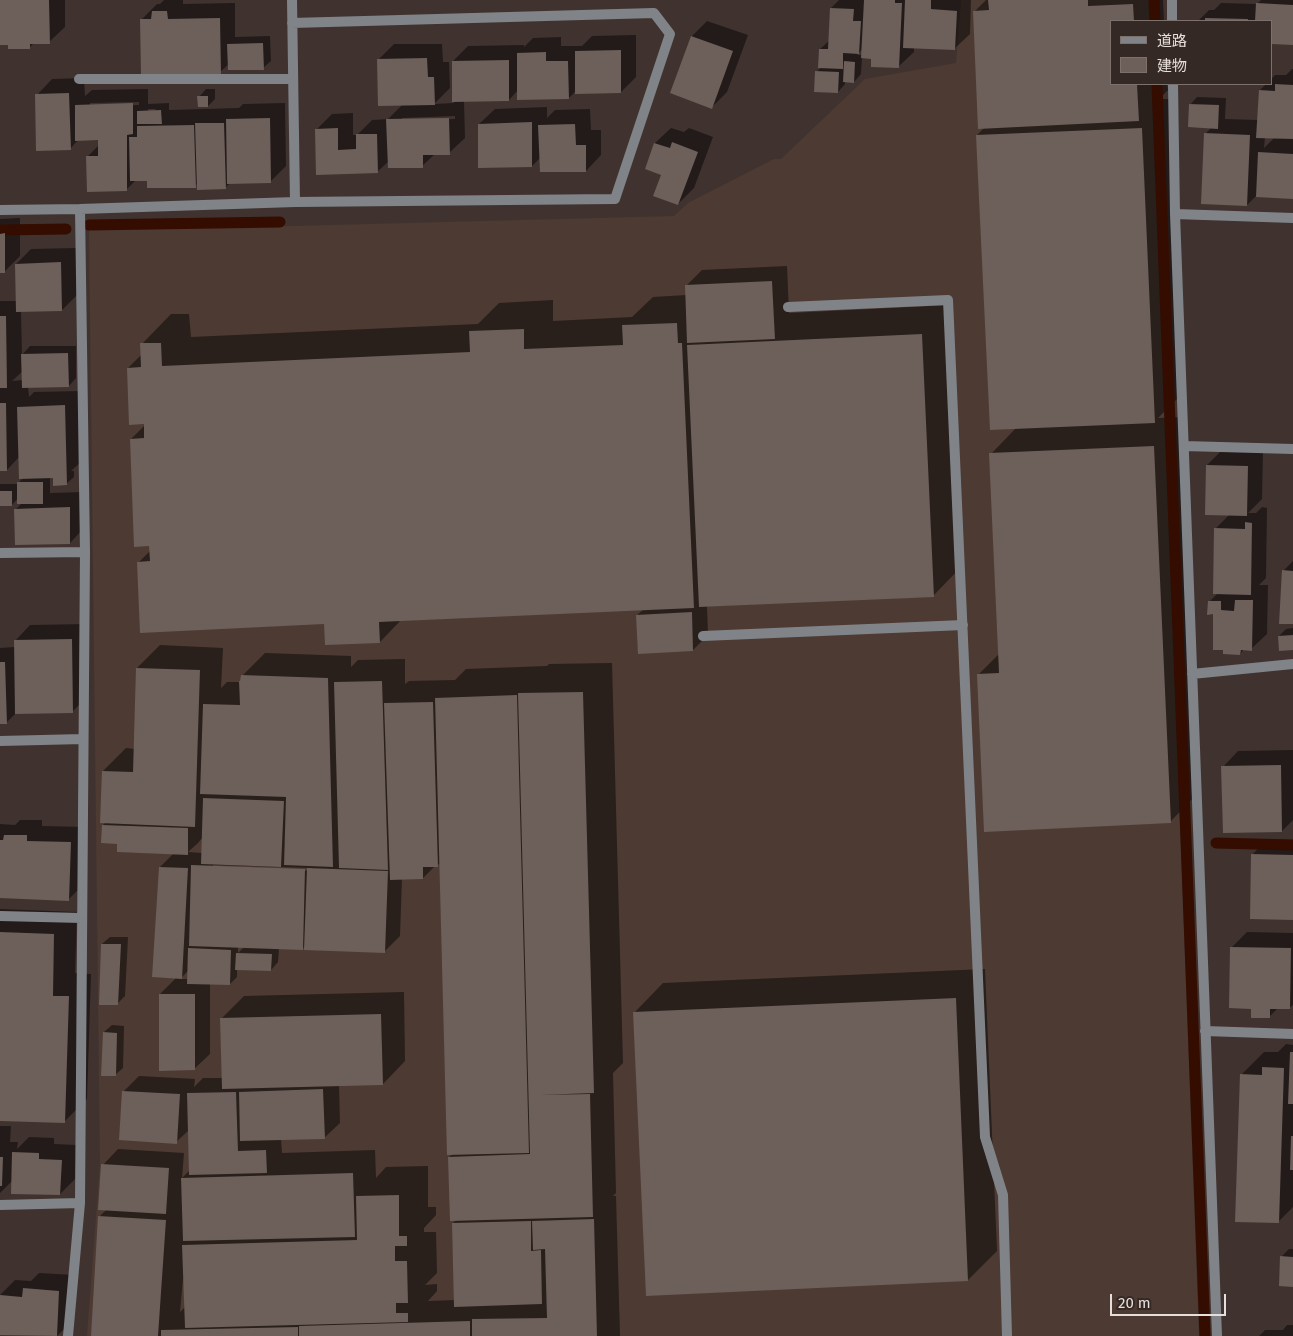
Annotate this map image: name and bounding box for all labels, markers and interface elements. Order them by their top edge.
legend [1110,20,1273,85]
text: 道路 [1157,32,1187,50]
text: 建物 [1157,57,1187,75]
scale bar [1113,1284,1229,1316]
text: 20 m [1118,1294,1151,1312]

